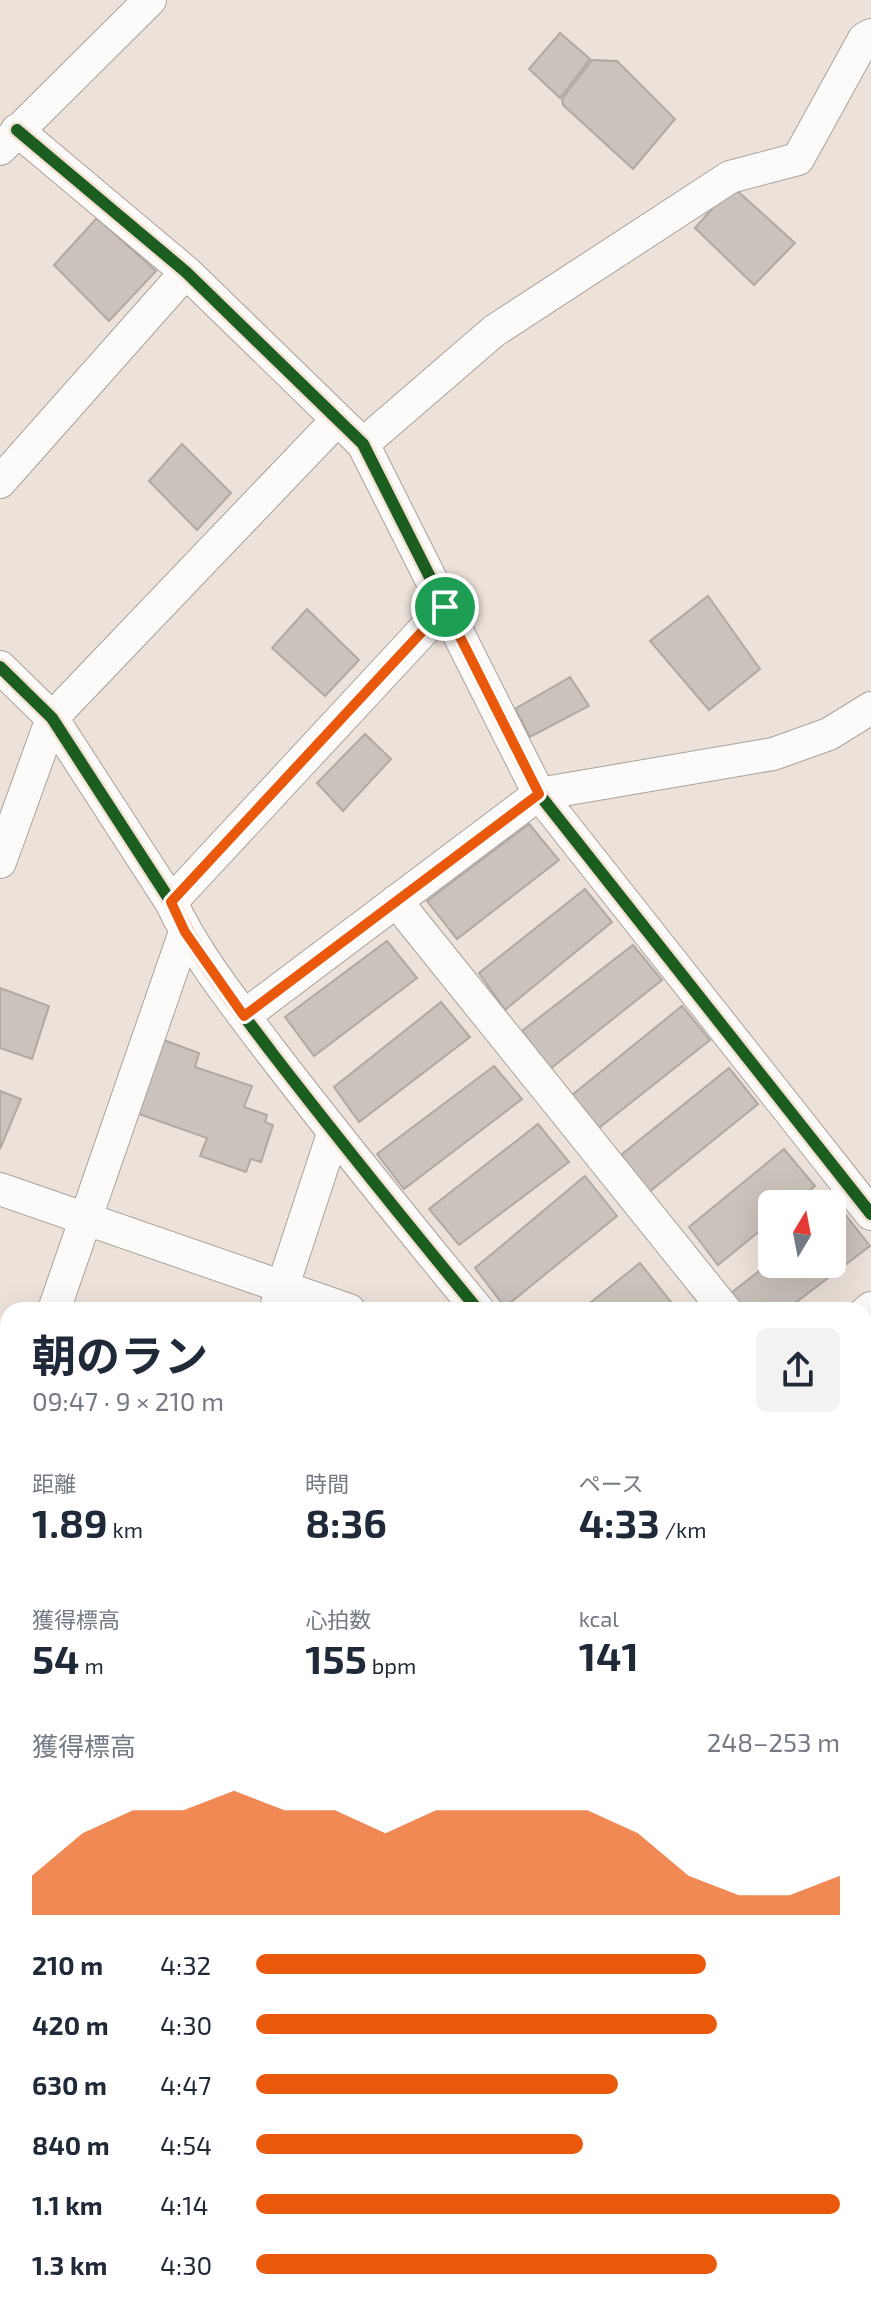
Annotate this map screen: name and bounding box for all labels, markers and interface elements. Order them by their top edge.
pin [411,573,479,641]
icon: arrive [423,585,467,629]
north arrow [758,1190,846,1278]
map controls [758,1190,846,1278]
text: 朝のラン [32,1328,208,1381]
button: share [756,1328,840,1412]
text: 09:47 · 9 × 210 m [32,1385,224,1416]
text: 距離 [32,1470,76,1496]
text: 時間 [305,1470,349,1496]
text: ペース [579,1470,644,1496]
text: 1.89 [32,1498,108,1546]
text: 8:36 [305,1498,387,1546]
text: 4:33 [579,1498,660,1546]
text: km [108,1516,143,1542]
text: /km [660,1516,707,1542]
text: kcal [579,1605,619,1631]
text: 獲得標高 [32,1606,120,1632]
text: 心拍数 [305,1606,371,1632]
text: 141 [579,1631,639,1679]
text: 54 [32,1634,80,1682]
text: 155 [305,1634,367,1682]
text: m [80,1652,104,1678]
text: bpm [367,1652,416,1678]
text: 248–253 m [707,1726,840,1757]
text: 獲得標高 [32,1730,136,1761]
text: 210 m [32,1949,103,1980]
text: 4:32 [160,1949,211,1980]
text: 420 m [32,2009,109,2040]
text: 4:30 [160,2009,212,2040]
text: 630 m [32,2069,107,2100]
text: 4:47 [160,2069,211,2100]
text: 840 m [32,2129,110,2160]
text: 4:54 [160,2129,212,2160]
text: 1.1 km [32,2189,103,2220]
text: 4:14 [160,2189,208,2220]
text: 1.3 km [32,2249,107,2280]
text: 4:30 [160,2249,212,2280]

